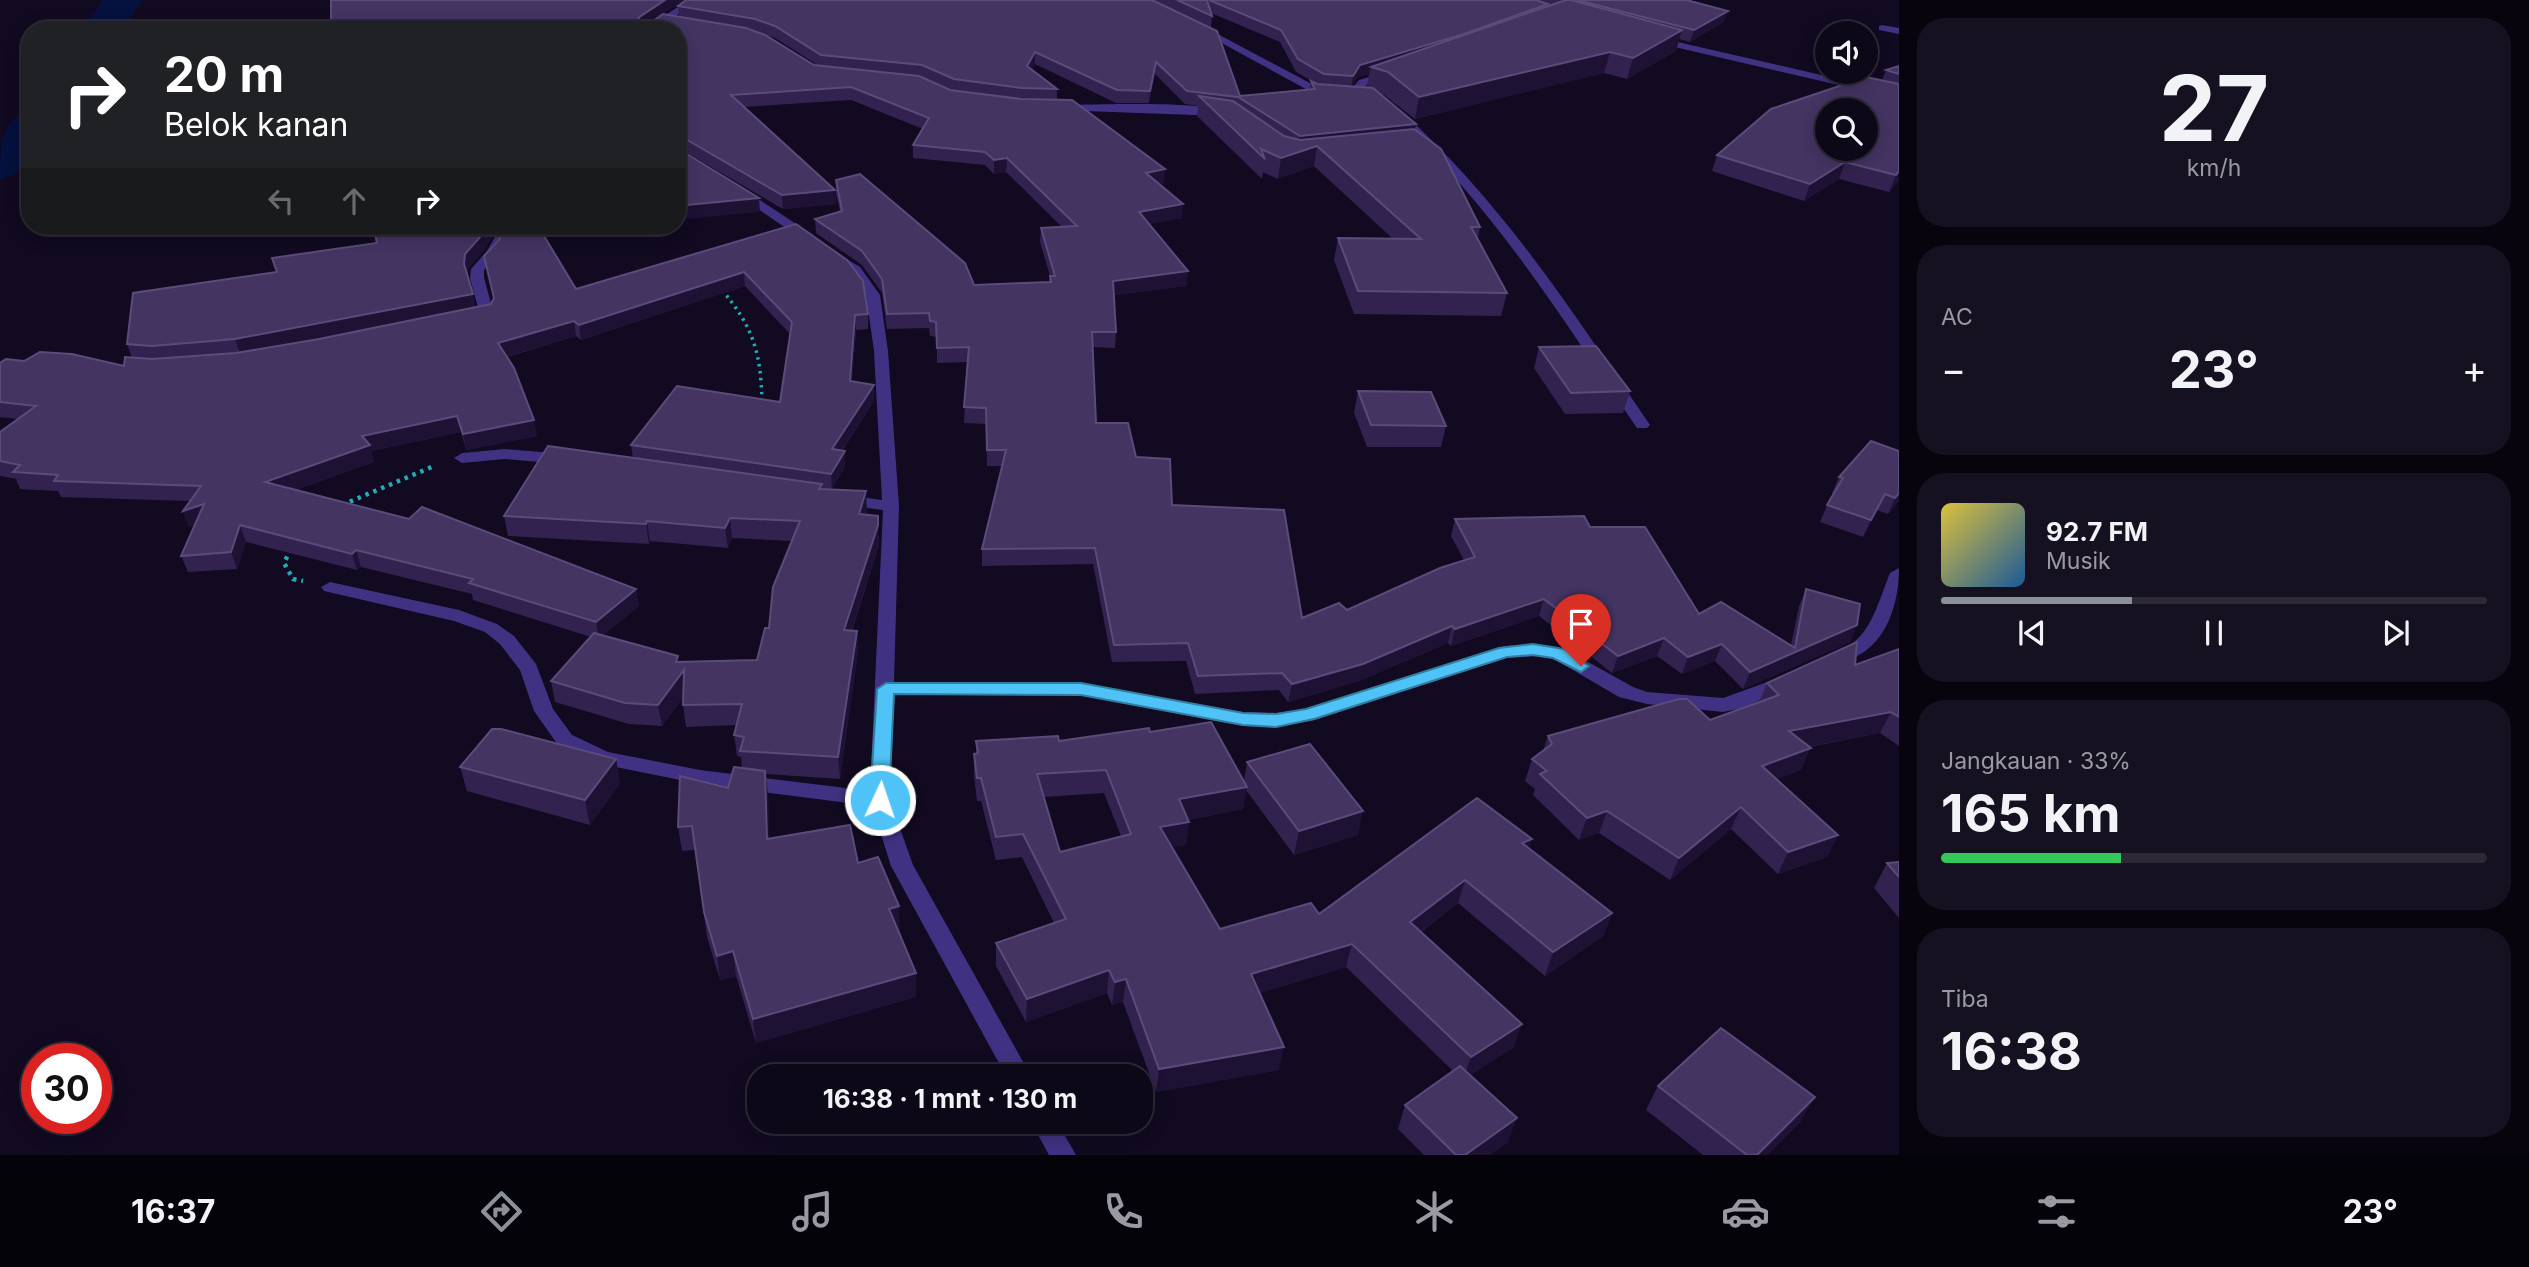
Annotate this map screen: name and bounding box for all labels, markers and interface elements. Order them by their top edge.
map controls [1815,21,1878,161]
button: sound [1815,21,1878,84]
text: 20 m [164,45,284,104]
icon: right [49,49,140,140]
text: 27 [2159,53,2269,163]
button: search [1815,98,1878,161]
text: Belok kanan [164,105,348,144]
text: km/h [2187,154,2241,182]
icon: left [262,182,300,220]
icon: ahead [335,182,373,220]
icon: right [408,182,446,220]
text: AC [1941,303,1973,331]
text: 23° [2169,338,2259,401]
text: − [1941,346,1966,392]
text: + [2462,346,2487,392]
text: 92.7 FM [2046,516,2148,547]
text: Musik [2046,547,2111,575]
pin [1551,594,1611,666]
icon: arrive [1562,605,1600,643]
icon: previous [2013,614,2051,652]
icon: pause [2195,614,2233,652]
icon: next [2377,614,2415,652]
text: Jangkauan · 33% [1941,747,2131,775]
position arrow [843,763,917,837]
text: 165 km [1941,782,2120,845]
text: Tiba [1941,985,1989,1013]
text: 16:38 [1941,1020,2082,1083]
speed limit sign: 30 [21,1043,112,1134]
text: 16:38 · 1 mnt · 130 m [823,1083,1077,1114]
icon: directions [477,1187,526,1236]
icon: music [788,1187,837,1236]
icon: phone [1099,1187,1148,1236]
icon: climate [1410,1187,1459,1236]
icon: car [1721,1187,1770,1236]
icon: filters [2032,1187,2081,1236]
text: 16:37 [131,1192,215,1231]
text: 23° [2343,1192,2398,1231]

